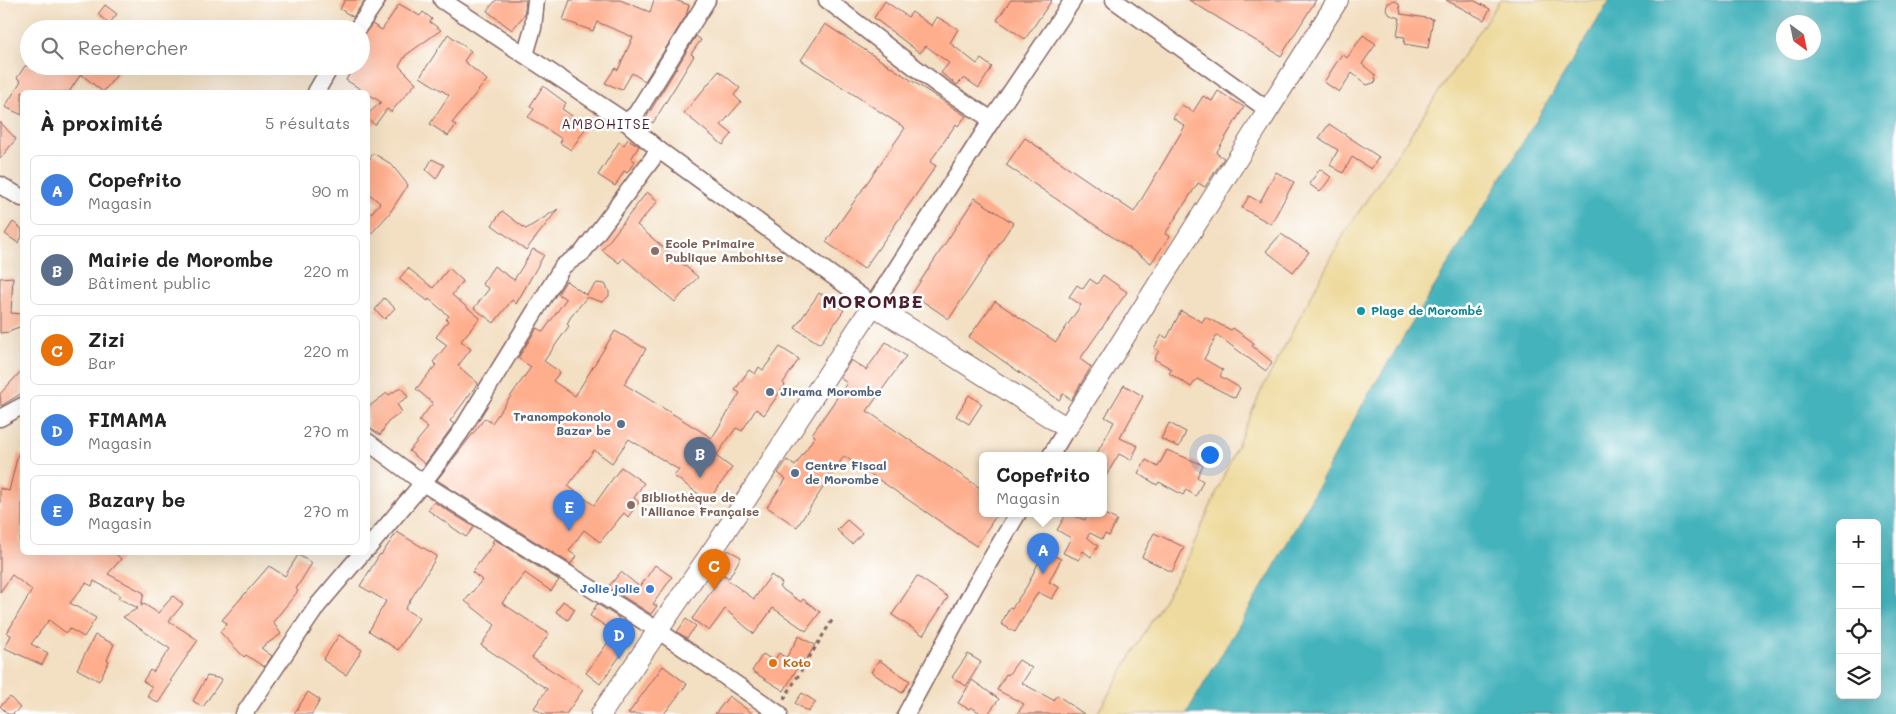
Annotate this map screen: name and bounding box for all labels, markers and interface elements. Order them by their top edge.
north arrow [1776,15,1821,60]
search box [20,20,370,75]
icon: search [38,34,66,62]
text: Rechercher [78,35,188,60]
text: À proximité [40,109,163,136]
text: 5 résultats [265,112,350,133]
district label: AMBOHITSE [561,114,651,133]
text: Copefrito [88,167,181,192]
text: A [51,180,63,201]
text: 90 m [312,180,349,201]
text: Magasin [88,192,152,213]
place label: Ecole Primaire Publique Ambohitse [665,235,783,265]
marker: Ecole Primaire Publique Ambohitse [649,245,661,257]
text: Mairie de Morombe [88,247,273,272]
text: B [52,260,62,281]
text: 220 m [303,260,349,281]
text: Bâtiment public [88,272,211,293]
district label: MOROMBE [822,289,924,313]
place label: Plage de Morombé [1371,302,1482,318]
marker: Plage de Morombé [1355,305,1367,317]
text: Zizi [88,327,125,352]
text: C [51,340,63,361]
text: 220 m [303,340,349,361]
text: Bar [88,352,116,373]
place label: Jirama Morombe [780,383,882,399]
marker: Jirama Morombe [764,386,776,398]
text: FIMAMA [88,407,167,432]
place label: Tranompokonolo Bazar be [513,408,611,438]
marker: Tranompokonolo Bazar be [615,418,627,430]
text: D [51,420,63,441]
text: 270 m [303,420,349,441]
text: Magasin [88,432,152,453]
pin: B [684,437,716,478]
your location [1197,442,1223,468]
popup [979,452,1107,517]
place label: Centre Fiscal de Morombe [805,457,887,487]
text: Copefrito [996,462,1090,487]
marker: Centre Fiscal de Morombe [789,467,801,479]
text: Bazary be [88,487,185,512]
text: Magasin [996,487,1060,508]
place label: Bibliothèque de l'Alliance Française [641,489,759,519]
pin: E [553,490,585,531]
marker: Bibliothèque de l'Alliance Française [625,499,637,511]
text: E [52,500,62,521]
text: 270 m [303,500,349,521]
text: Magasin [88,512,152,533]
map controls [1836,519,1881,699]
button: + [1836,519,1881,564]
pin: A [1027,533,1059,574]
pin: C [698,549,730,590]
button: − [1836,564,1881,609]
place label: Jolie jolie [580,580,640,596]
marker: Jolie jolie [644,583,656,595]
button: locate [1836,609,1881,654]
pin: D [603,618,635,659]
place label: Koto [783,654,811,670]
button: layers [1836,654,1881,699]
marker: Koto [767,657,779,669]

